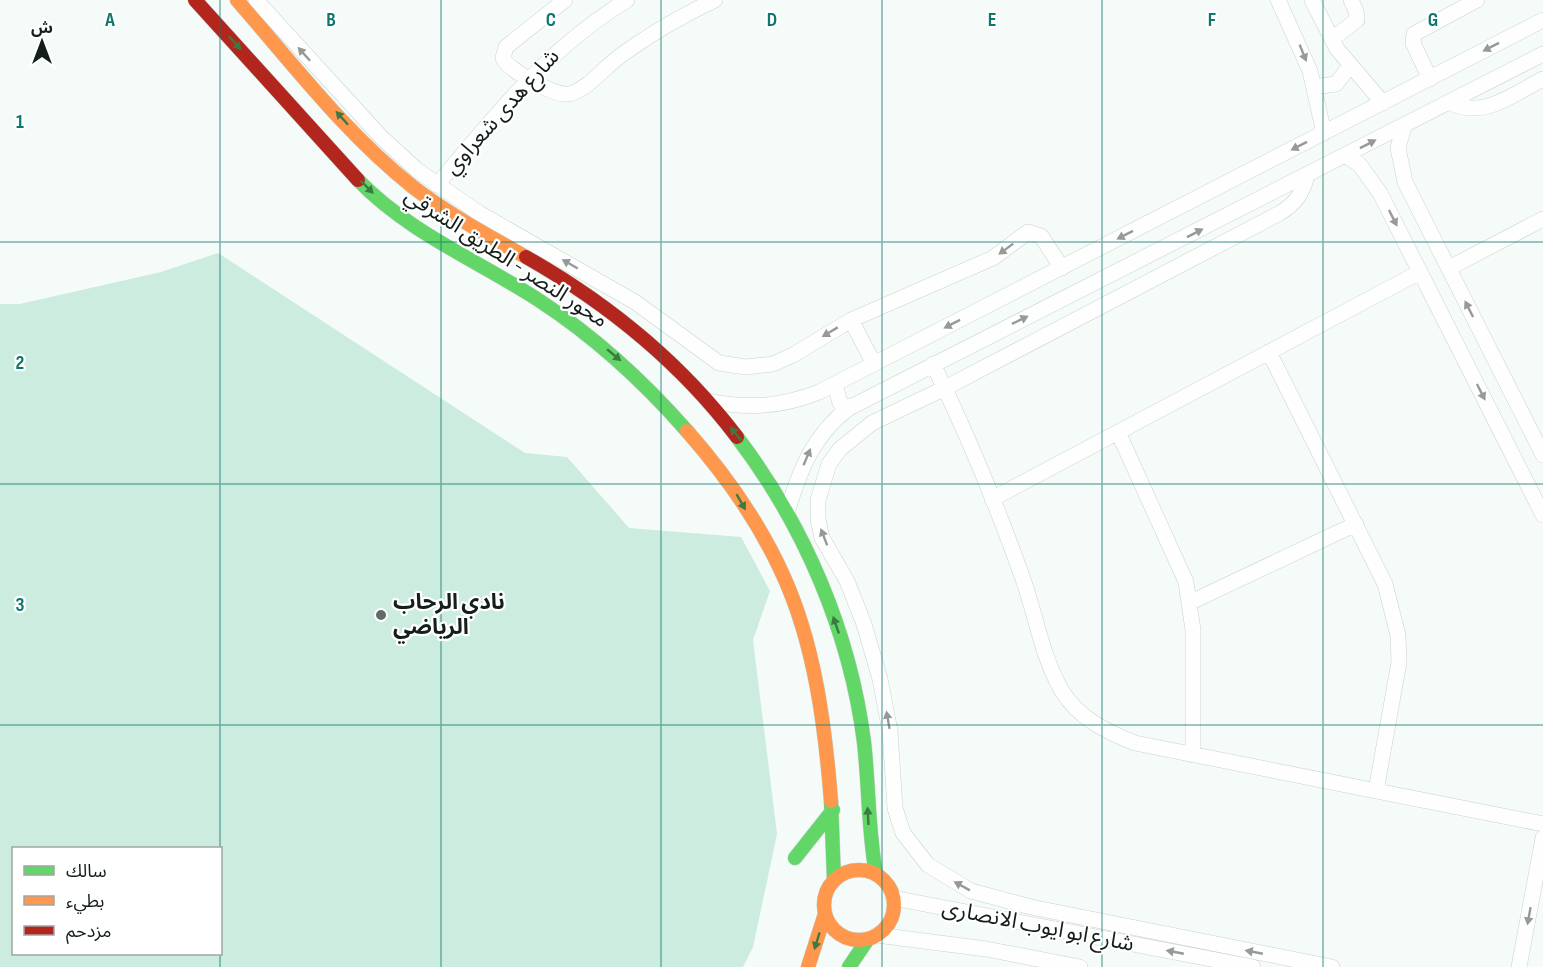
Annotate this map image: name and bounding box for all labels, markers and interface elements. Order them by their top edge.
text: A [104,8,115,32]
text: B [326,8,336,32]
text: C [546,8,556,32]
text: D [767,8,777,32]
text: E [988,8,996,32]
text: F [1208,8,1216,32]
text: G [1428,8,1438,32]
north arrow [12,12,72,72]
text: ش [31,19,53,38]
one-way arrow [228,35,241,50]
one-way arrow [1482,42,1499,52]
street label: شارع هدى شعراوي [439,44,567,182]
one-way arrow [1299,44,1308,62]
one-way arrow [297,46,311,61]
text: 1 [16,110,24,134]
one-way arrow [335,110,349,125]
one-way arrow [1359,140,1377,150]
one-way arrow [1290,141,1307,151]
one-way arrow [359,179,373,193]
street label: محور النصر - الطريق الشرقي [398,182,613,336]
one-way arrow [1388,210,1398,227]
one-way arrow [1186,229,1203,238]
one-way arrow [1117,230,1134,240]
one-way arrow [998,242,1014,255]
one-way arrow [561,259,578,269]
one-way arrow [1465,300,1475,318]
one-way arrow [1011,315,1028,325]
one-way arrow [943,319,960,329]
one-way arrow [821,327,838,337]
one-way arrow [606,349,621,361]
text: 2 [16,351,24,375]
one-way arrow [1476,384,1486,401]
one-way arrow [731,427,743,442]
one-way arrow [803,448,812,466]
one-way arrow [736,494,746,511]
one-way arrow [819,528,829,546]
place label: نادي الرحاب الرياضي [393,589,505,644]
text: 3 [16,593,25,617]
marker: نادي الرحاب الرياضي [374,608,388,622]
one-way arrow [831,616,841,634]
one-way arrow [883,710,892,729]
one-way arrow [863,807,872,826]
legend [12,847,222,955]
text: سالك [66,861,107,882]
one-way arrow [953,881,970,891]
text: بطيء [66,891,104,914]
street label: شارع ابو ايوب الانصارى [939,894,1136,960]
one-way arrow [1524,907,1533,926]
text: مزدحم [66,921,111,944]
one-way arrow [812,932,821,950]
one-way arrow [1166,947,1185,956]
one-way arrow [1244,947,1263,956]

